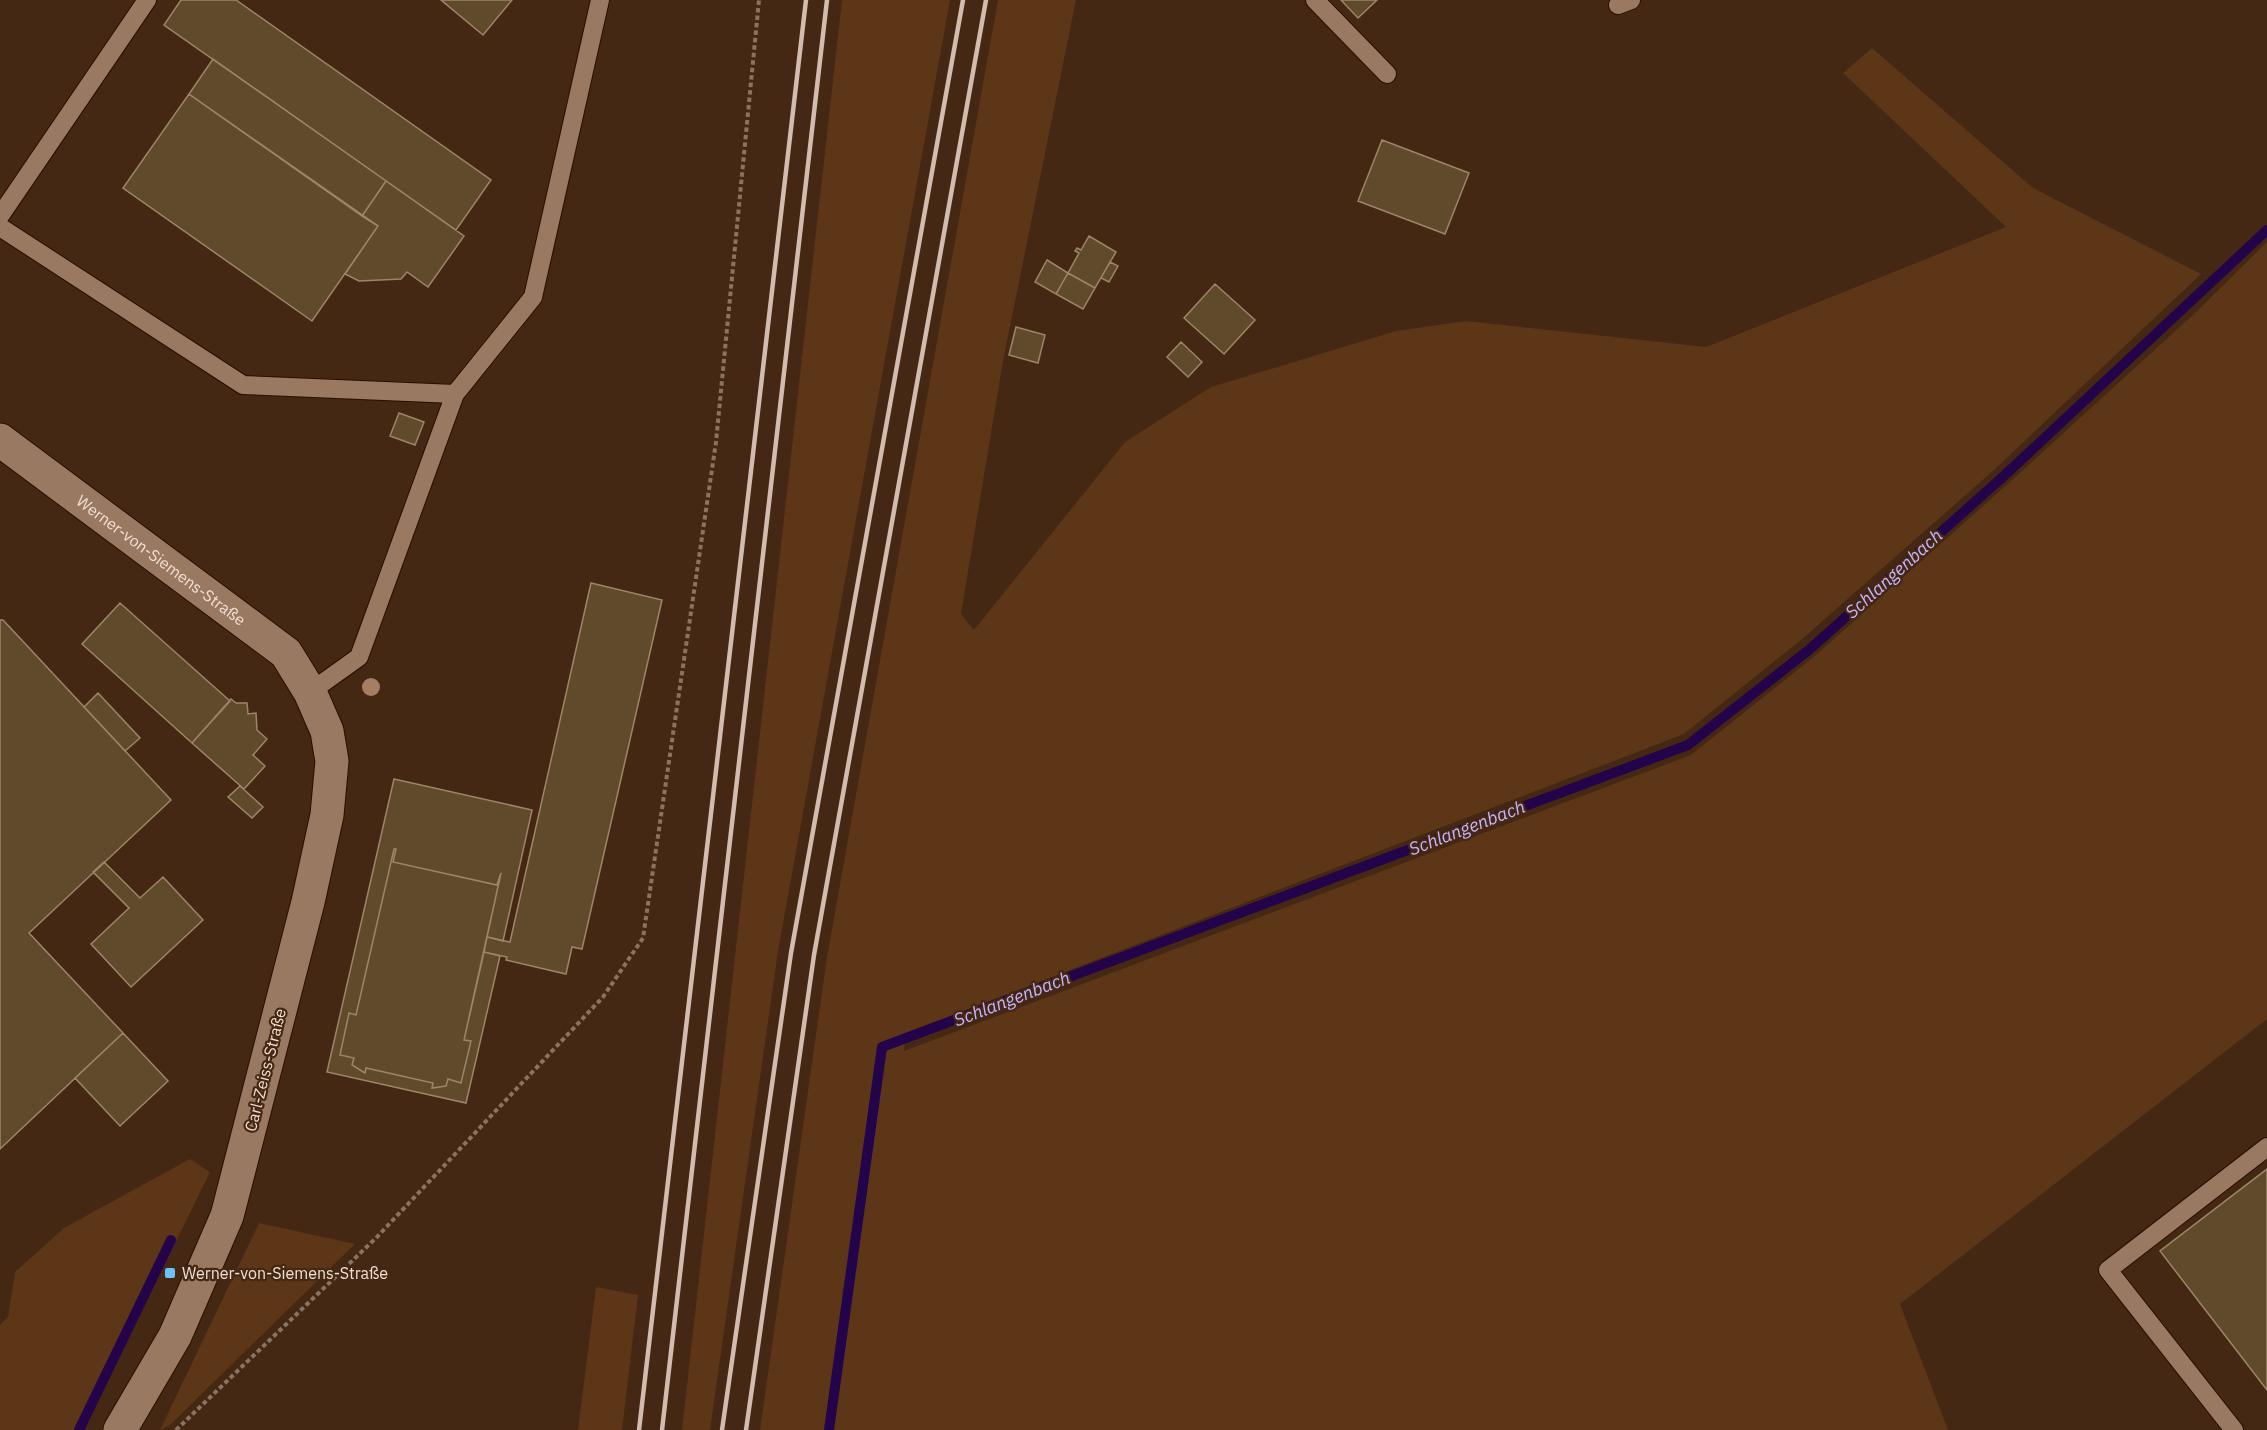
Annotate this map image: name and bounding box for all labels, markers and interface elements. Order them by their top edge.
street label: Werner-von-Siemens-Straße [73,490,250,630]
water label: Schlangenbach [1840,524,1947,623]
water label: Schlangenbach [1405,795,1528,860]
water label: Schlangenbach [950,966,1073,1031]
street label: Carl-Zeiss-Straße [240,1006,290,1134]
place label: Werner-von-Siemens-Straße [182,1263,388,1283]
marker: Werner-von-Siemens-Straße [163,1266,177,1280]

